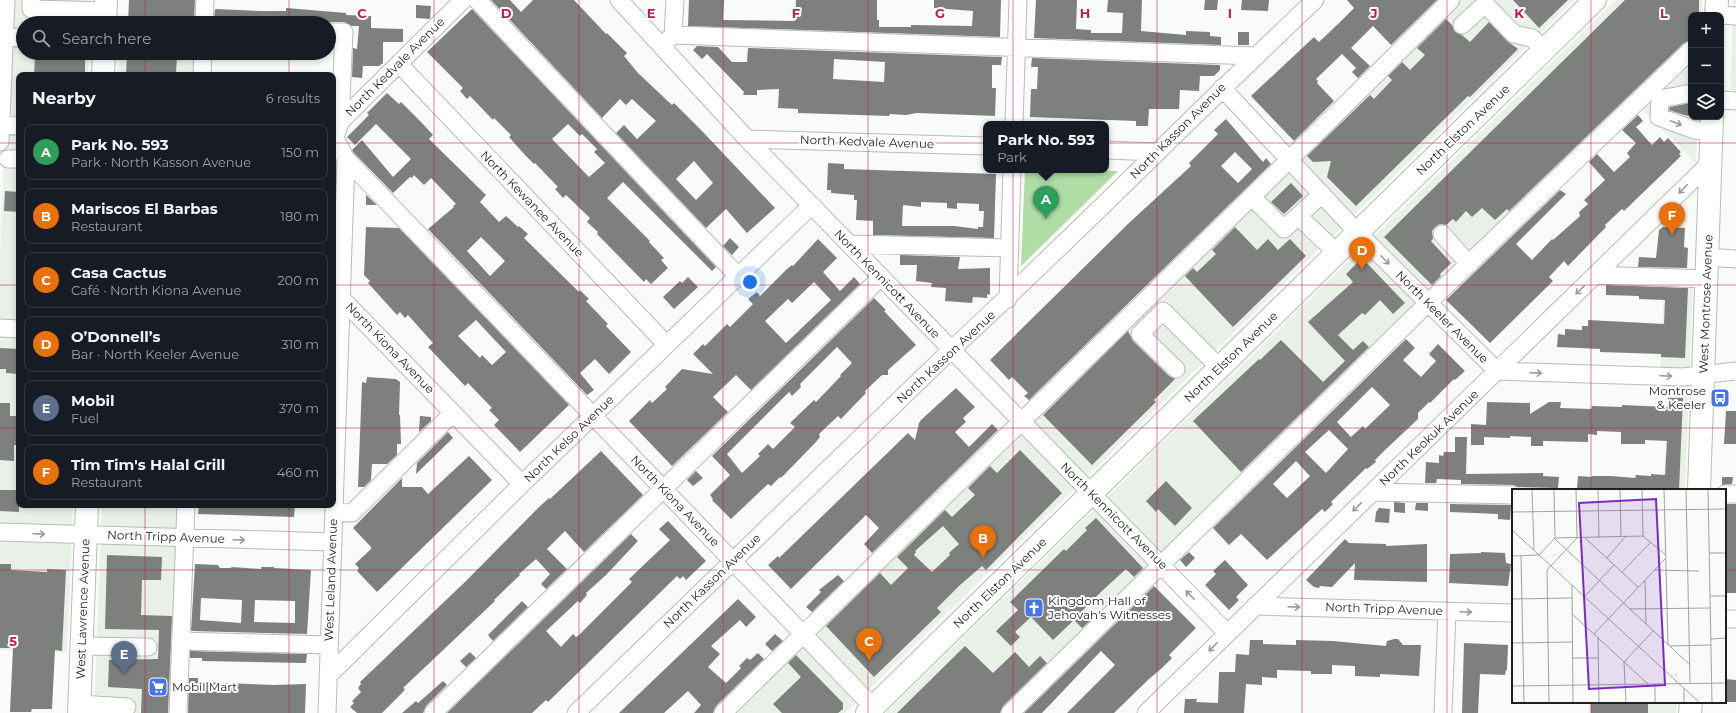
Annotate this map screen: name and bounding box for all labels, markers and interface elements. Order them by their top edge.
text: C [357,5,367,21]
text: D [501,5,512,21]
text: E [647,5,656,21]
text: F [792,5,800,21]
text: G [935,5,945,21]
text: H [1080,5,1090,21]
text: I [1228,5,1232,21]
text: J [1369,5,1378,21]
text: K [1514,5,1524,21]
text: L [1660,5,1668,21]
map controls [1688,12,1724,120]
button: + [1688,12,1724,48]
street label: North Kedvale Avenue [342,14,447,119]
search box [16,16,336,60]
icon: search [30,27,52,49]
text: Search here [62,29,151,48]
button: − [1688,48,1724,84]
street label: North Kasson Avenue [1127,80,1229,182]
street label: North Elston Avenue [1413,81,1513,178]
button: layers [1688,84,1724,120]
text: Nearby [32,88,96,108]
text: 6 results [266,90,320,106]
one-way arrow [1669,120,1681,128]
popup [983,121,1109,173]
text: Park No. 593 [997,130,1095,149]
street label: North Kedvale Avenue [800,132,934,151]
text: Park No. 593 [71,135,169,154]
text: A [41,144,51,160]
text: 150 m [281,144,319,160]
street label: North Kewanee Avenue [478,147,587,260]
text: Park [997,149,1027,165]
text: Park · North Kasson Avenue [71,154,251,170]
one-way arrow [1678,184,1688,194]
pin: A [1033,186,1059,219]
text: Mariscos El Barbas [71,199,218,218]
pin: F [1659,202,1685,235]
text: B [41,208,51,224]
text: 180 m [280,208,319,224]
text: Restaurant [71,218,142,234]
street label: North Kennicott Avenue [831,226,943,341]
street label: West Montrose Avenue [1696,234,1715,374]
pin: D [1349,237,1375,270]
one-way arrow [1380,255,1390,265]
text: Casa Cactus [71,263,166,282]
street label: North Keeler Avenue [1393,267,1492,366]
text: C [41,272,51,288]
text: 200 m [277,272,319,288]
your location [740,272,760,292]
text: Café · North Kiona Avenue [71,282,241,298]
one-way arrow [1575,285,1585,295]
street label: North Kiona Avenue [343,299,438,396]
street label: North Kasson Avenue [893,307,998,406]
street label: North Elston Avenue [1181,308,1281,405]
text: O’Donnell’s [71,327,161,346]
text: D [41,336,51,352]
text: 310 m [281,336,319,352]
text: Bar · North Keeler Avenue [71,346,239,362]
one-way arrow [1529,369,1542,376]
one-way arrow [1659,373,1672,380]
place label: Montrose & Keeler [1649,383,1706,412]
street label: North Keokuk Avenue [1376,386,1481,489]
bus stop icon: Montrose & Keeler [1709,387,1731,409]
text: Mobil [71,391,115,410]
street label: North Kelso Avenue [521,392,617,485]
text: E [42,400,50,416]
text: 370 m [279,400,319,416]
text: Fuel [71,410,99,426]
street label: North Kiona Avenue [628,452,723,549]
text: Tim Tim's Halal Grill [71,455,225,474]
street label: North Kennicott Avenue [1058,459,1171,572]
text: F [42,464,50,480]
text: 460 m [277,464,319,480]
text: Restaurant [71,474,142,490]
inset map [1512,489,1726,703]
one-way arrow [1352,503,1362,512]
street label: West Leland Avenue [321,518,340,642]
pin: B [970,525,996,558]
street label: North Tripp Avenue [107,527,225,546]
one-way arrow [32,530,45,537]
street label: North Kasson Avenue [660,530,763,631]
street label: North Elston Avenue [950,534,1050,631]
one-way arrow [232,536,245,543]
street label: West Lawrence Avenue [73,538,92,680]
one-way arrow [1186,590,1195,600]
place label: Kingdom Hall of Jehovah's Witnesses [1047,593,1171,622]
church icon: Kingdom Hall of Jehovah's Witnesses [1023,597,1045,619]
street label: North Tripp Avenue [1325,599,1443,618]
one-way arrow [1287,603,1300,611]
one-way arrow [1459,608,1472,615]
pin: C [856,628,882,661]
text: 5 [9,633,17,649]
pin: E [111,641,137,674]
one-way arrow [1208,642,1218,652]
supermarket icon: Mobil Mart [147,676,169,698]
place label: Mobil Mart [172,679,237,694]

